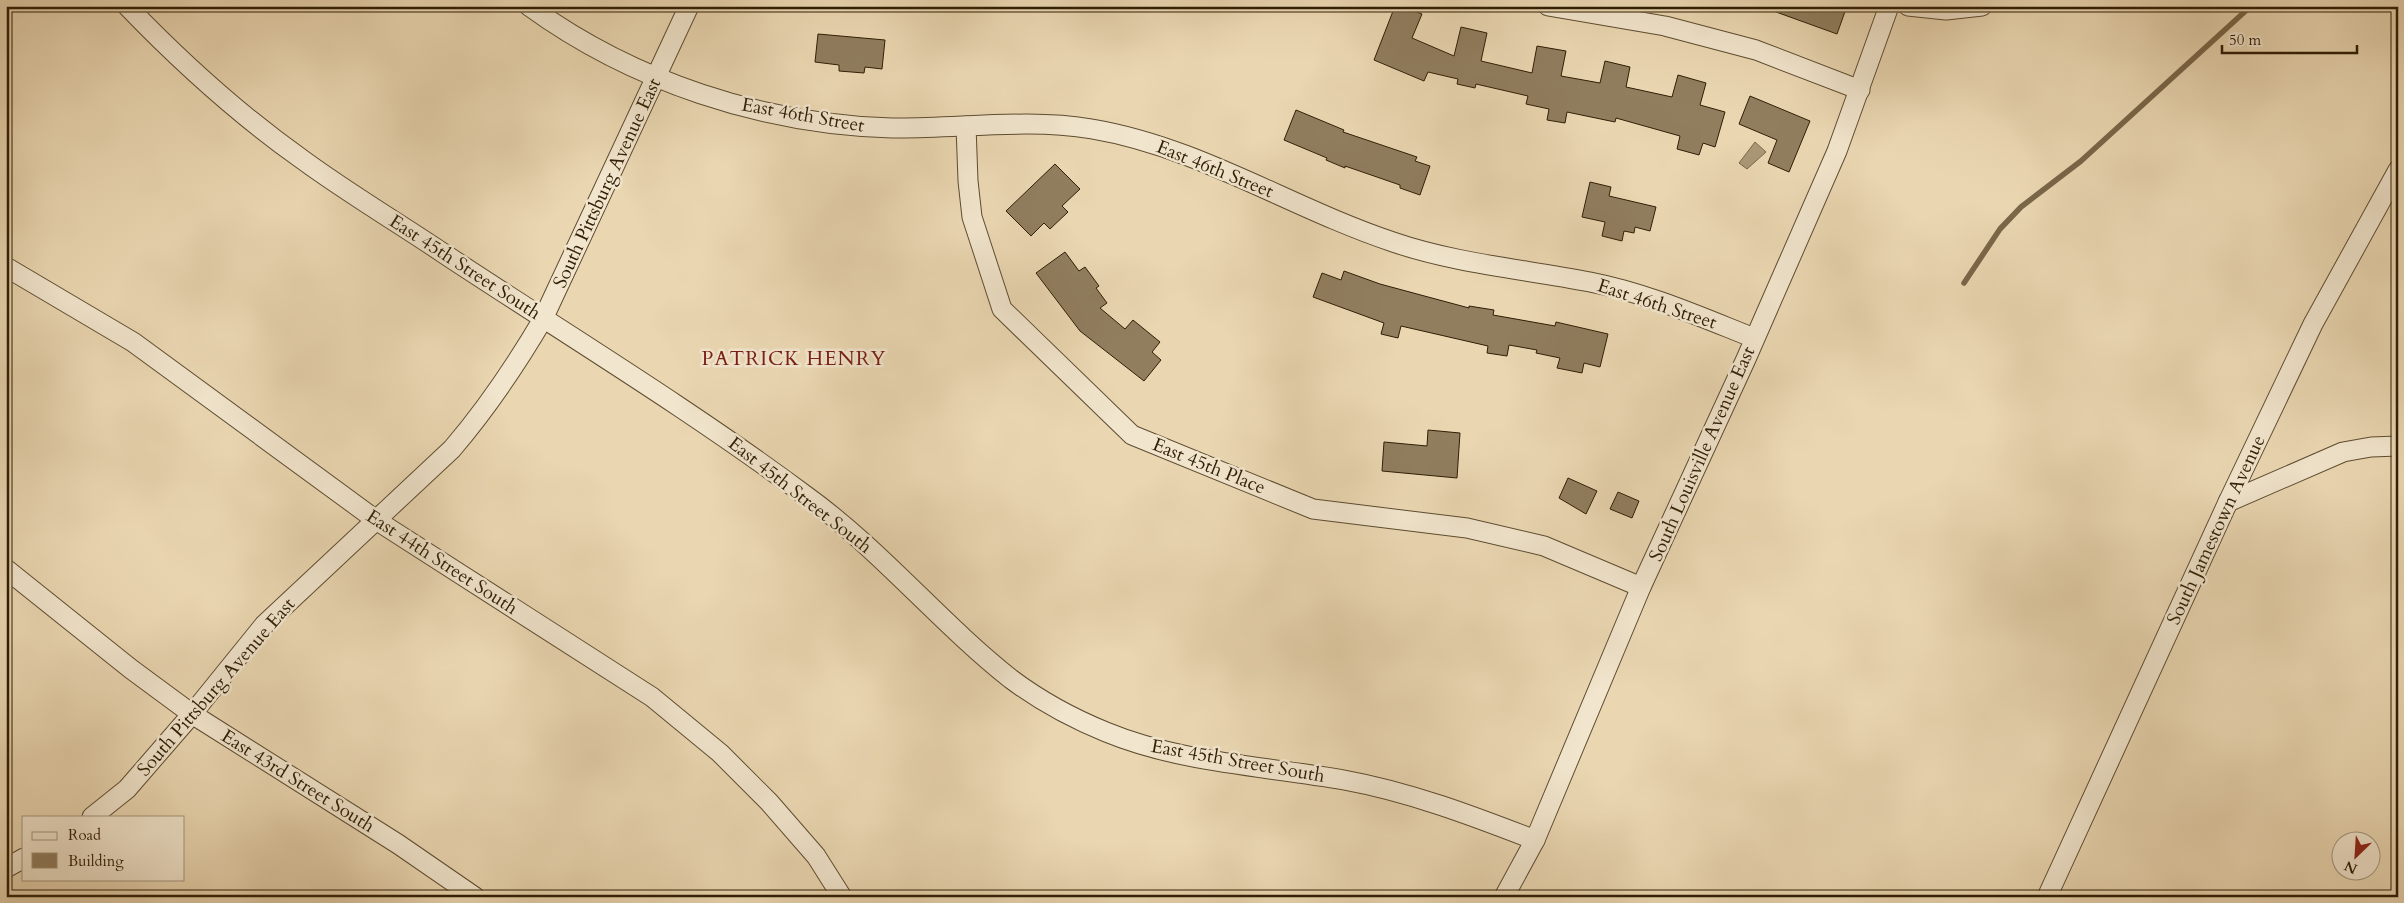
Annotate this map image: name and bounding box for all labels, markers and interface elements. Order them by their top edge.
scale bar [2222,22,2356,54]
text: 50 m [2229,30,2261,50]
street label: South Pittsburg Avenue East [547,74,667,292]
street label: East 46th Street [740,91,866,139]
street label: East 46th Street [1153,134,1277,204]
street label: East 45th Street South [384,208,546,326]
street label: East 46th Street [1594,272,1720,336]
street label: South Louisville Avenue East [1643,342,1761,566]
district label: PATRICK HENRY [702,345,886,372]
street label: East 45th Street South [723,431,878,560]
street label: East 45th Place [1149,431,1269,501]
street label: South Jamestown Avenue [2161,431,2271,629]
street label: East 44th Street South [361,503,523,621]
street label: South Pittsburg Avenue East [131,592,301,782]
street label: East 43rd Street South [216,723,380,839]
street label: East 45th Street South [1149,733,1327,789]
legend [22,816,185,880]
text: Road [68,825,101,845]
north arrow [2332,830,2382,880]
text: Building [68,851,124,871]
text: N [2341,856,2360,879]

